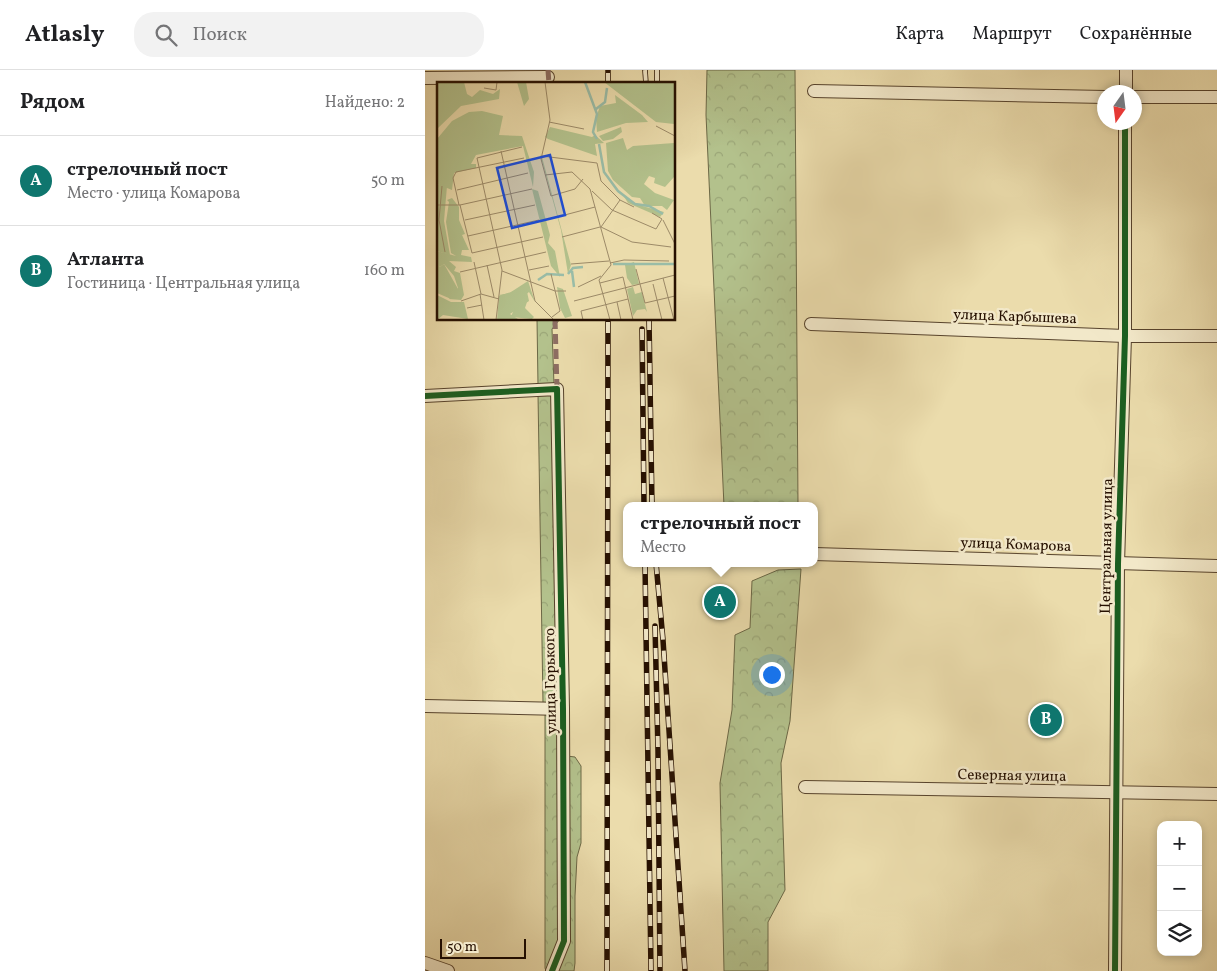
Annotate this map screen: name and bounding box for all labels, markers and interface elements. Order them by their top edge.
search box [134,12,484,57]
text: Atlasly [25,18,104,52]
icon: search [152,21,180,49]
text: Поиск [192,22,247,48]
text: Карта [895,22,944,47]
text: Маршрут [972,22,1052,47]
text: Сохранённые [1080,22,1192,47]
inset map [437,82,675,320]
north arrow [1097,85,1142,130]
text: Рядом [20,88,85,117]
text: Найдено: 2 [325,92,405,114]
text: стрелочный пост [67,157,228,183]
text: A [30,170,42,192]
text: 50 m [371,170,405,192]
text: Место · улица Комарова [67,183,240,205]
text: Атланта [67,247,144,273]
text: B [31,260,41,282]
text: 160 m [364,260,405,282]
text: Гостиница · Центральная улица [67,273,300,295]
street label: улица Карбышева [953,305,1077,330]
street label: Центральная улица [1096,478,1119,614]
popup [623,502,818,567]
text: стрелочный пост [640,511,801,537]
street label: улица Комарова [960,533,1072,558]
text: Место [640,537,686,559]
pin: A [704,583,736,621]
street label: улица Горького [540,628,563,734]
your location [759,662,785,688]
pin: B [1030,701,1062,739]
street label: Северная улица [957,765,1067,788]
map controls [1157,821,1202,956]
button: + [1157,821,1202,866]
button: − [1157,866,1202,911]
button: layers [1157,911,1202,956]
scale bar [440,936,526,959]
text: 50 m [447,938,477,957]

